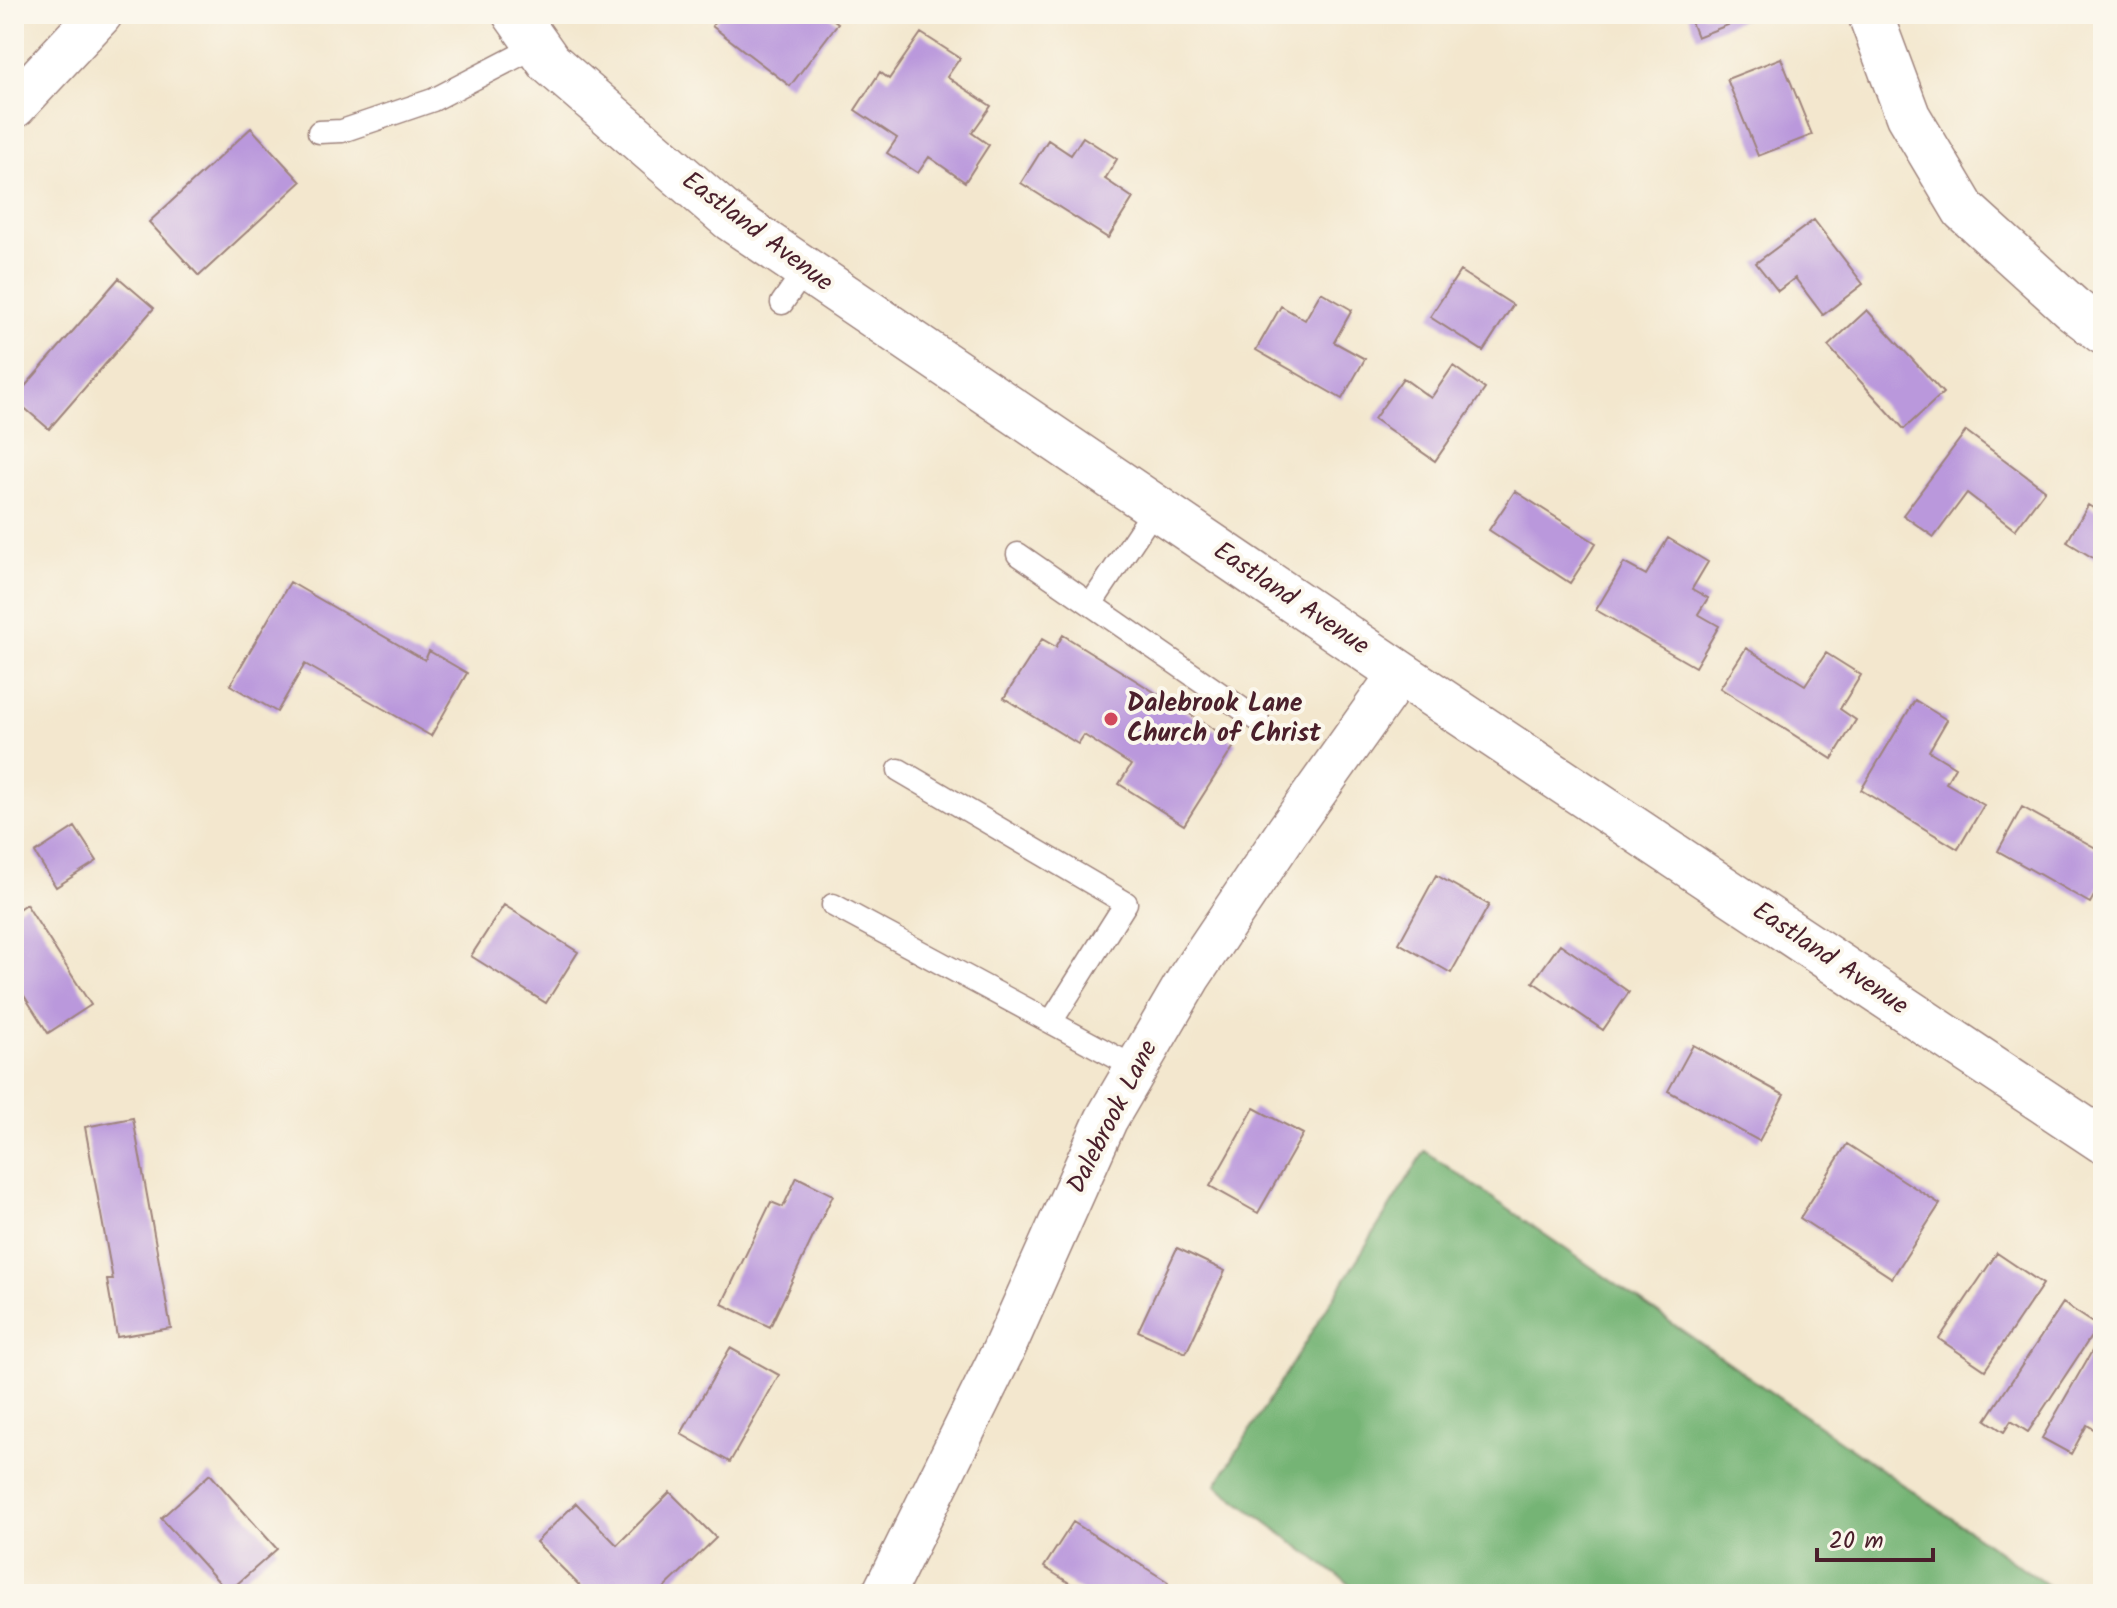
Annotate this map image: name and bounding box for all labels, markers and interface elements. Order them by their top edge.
street label: Eastland Avenue [672,161,842,303]
street label: Eastland Avenue [1204,531,1378,667]
place label: Dalebrook Lane Church of Christ [1127,683,1321,755]
marker: Dalebrook Lane Church of Christ [1102,710,1120,728]
street label: Eastland Avenue [1743,891,1917,1027]
street label: Dalebrook Lane [1056,1033,1170,1201]
scale bar [1817,1512,1933,1562]
text: 20 m [1829,1522,1884,1561]

